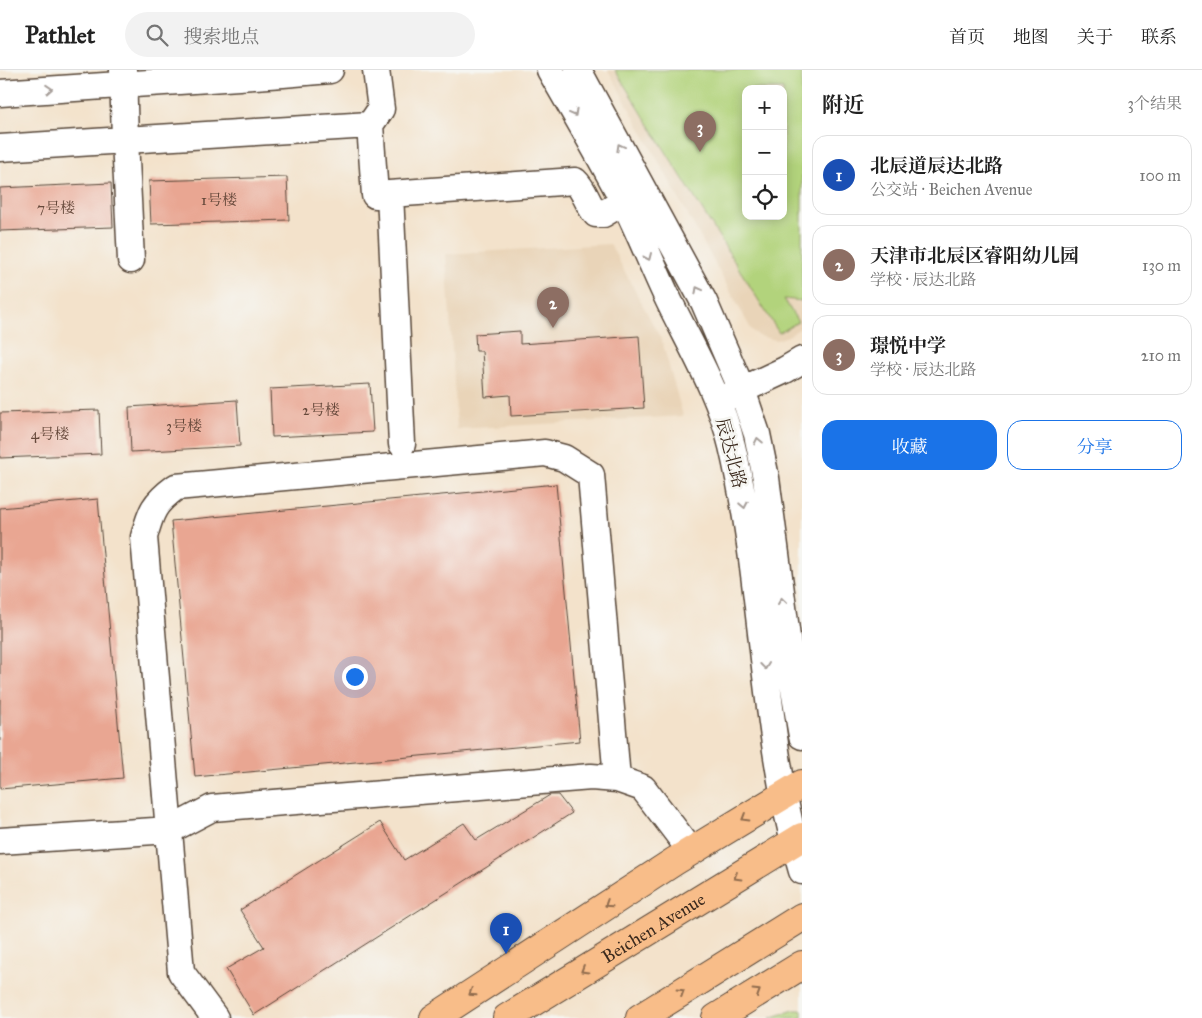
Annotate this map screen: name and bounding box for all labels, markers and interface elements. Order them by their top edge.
search box [125,12,475,57]
text: Pathlet [25,20,95,50]
icon: search [143,21,171,49]
text: 搜索地点 [183,25,259,48]
text: 首页 [949,26,985,48]
text: 地图 [1013,26,1049,48]
text: 关于 [1077,26,1113,48]
text: 联系 [1141,26,1177,48]
one-way arrow [45,84,53,95]
map controls [742,85,787,220]
button: + [742,85,787,130]
text: 附近 [822,92,864,118]
text: 3个结果 [1128,94,1182,113]
one-way arrow [568,107,578,116]
pin: 3 [684,111,716,152]
button: − [742,130,787,175]
one-way arrow [616,144,626,153]
text: 北辰道辰达北路 [870,154,1003,177]
text: 1 [836,166,842,185]
text: 100 m [1139,166,1181,185]
button: locate [742,175,787,220]
text: 公交站 · Beichen Avenue [870,180,1032,199]
house number: 1号楼 [201,191,237,209]
house number: 7号楼 [37,199,75,217]
text: 天津市北辰区睿阳幼儿园 [870,244,1079,267]
one-way arrow [642,252,653,261]
text: 2 [835,256,843,275]
text: 130 m [1142,256,1181,275]
text: 学校 · 辰达北路 [870,270,976,289]
one-way arrow [694,286,704,295]
pin: 2 [537,287,569,328]
text: 璟悦中学 [870,334,946,357]
text: 3 [836,346,842,365]
text: 210 m [1141,346,1181,365]
text: 学校 · 辰达北路 [870,360,976,379]
house number: 2号楼 [302,401,340,419]
street label: 辰达北路 [711,415,751,491]
house number: 3号楼 [166,417,202,435]
button: 收藏 [822,420,997,470]
button: 分享 [1007,420,1182,470]
house number: 4号楼 [31,425,69,443]
one-way arrow [753,436,764,445]
one-way arrow [739,501,749,510]
one-way arrow [777,597,788,605]
one-way arrow [759,663,770,671]
your location [342,664,368,690]
one-way arrow [742,812,751,822]
one-way arrow [734,870,743,880]
street label: Beichen Avenue [598,888,709,968]
one-way arrow [604,898,613,908]
pin: 1 [490,913,522,954]
one-way arrow [580,964,589,974]
one-way arrow [468,987,477,996]
one-way arrow [675,989,684,999]
one-way arrow [751,989,761,998]

